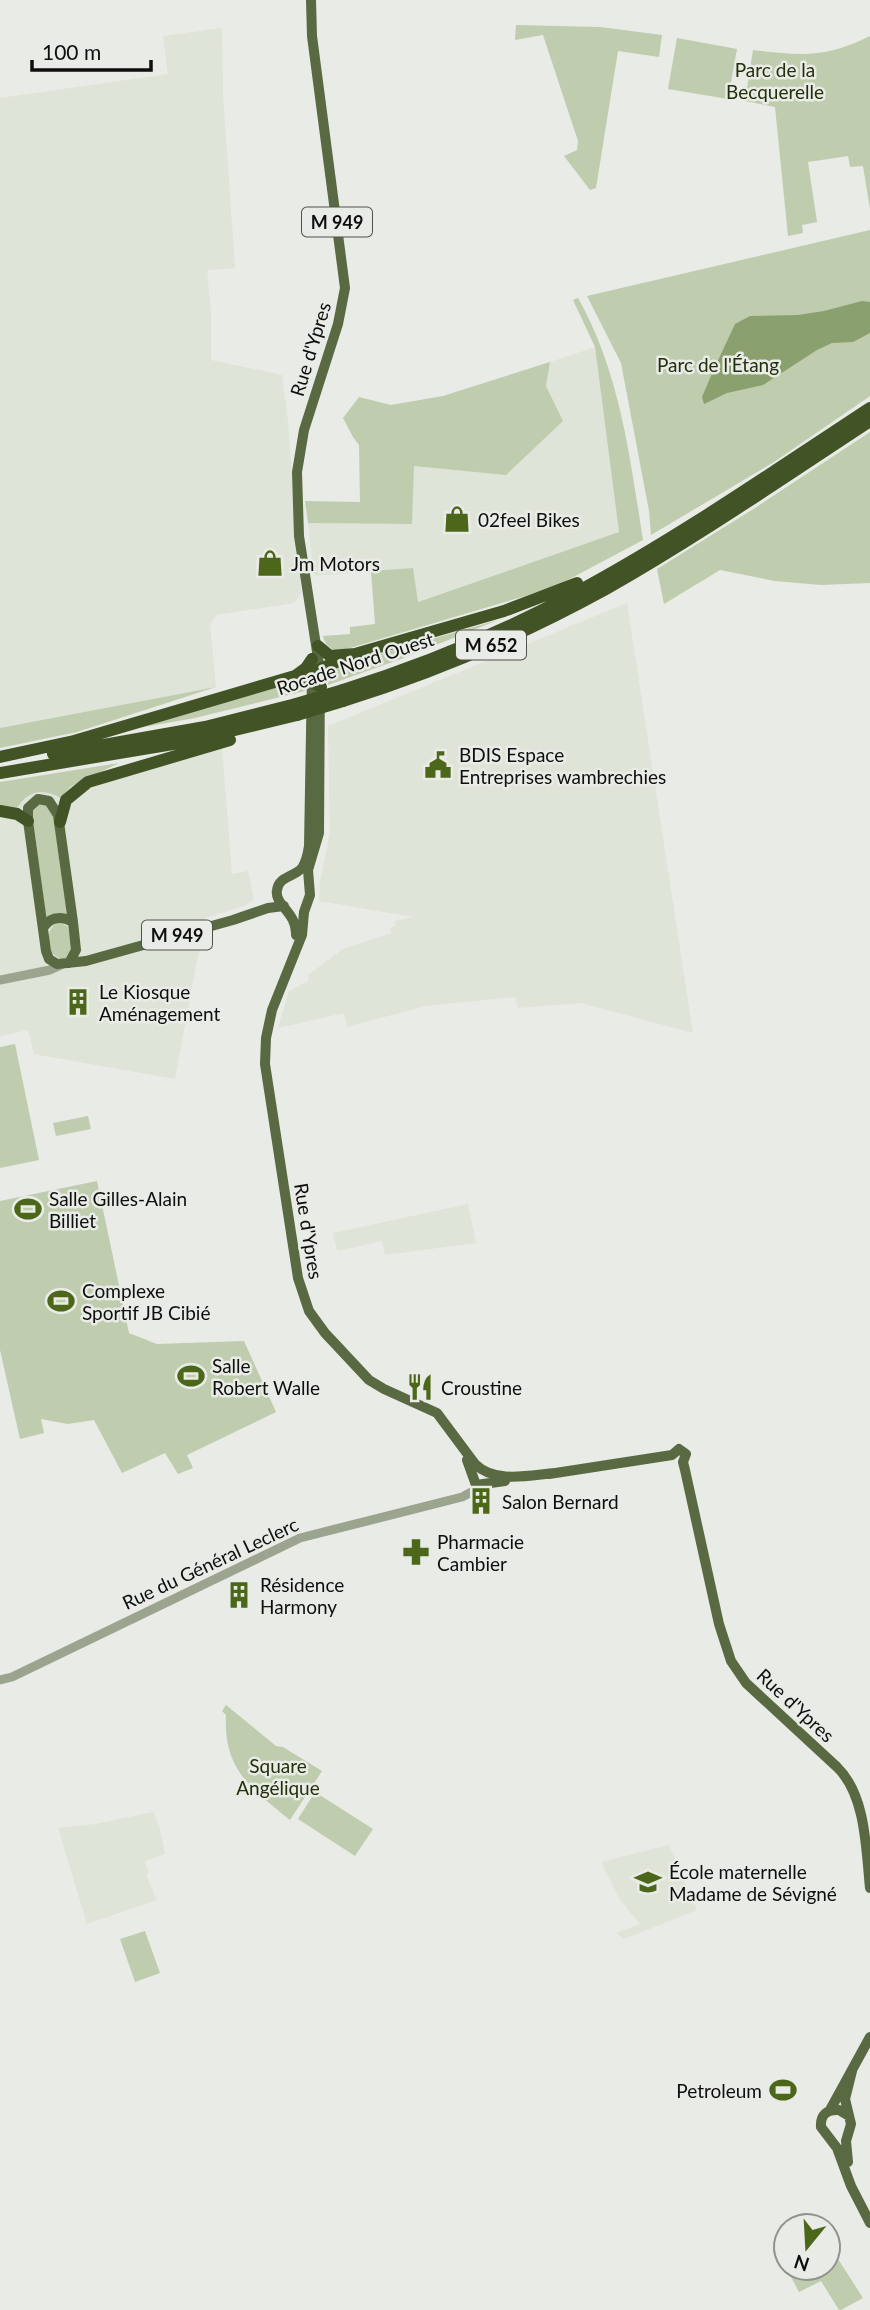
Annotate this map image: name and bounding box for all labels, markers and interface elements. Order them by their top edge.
scale bar [32,28,150,72]
text: 100 m [42,39,101,64]
park label: Parc de la Becquerelle [726,58,824,103]
road number: M 949 [302,208,372,236]
street label: Rue d'Ypres [285,299,335,399]
park label: Parc de l'Étang [657,353,779,376]
shop icon: 02feel Bikes [442,504,472,534]
place label: 02feel Bikes [478,508,580,531]
shop icon: Jm Motors [255,548,285,578]
place label: Jm Motors [291,552,380,575]
street label: Rocade Nord Ouest [274,627,437,699]
road number: M 652 [456,630,526,660]
place label: BDIS Espace Entreprises wambrechies [459,743,666,788]
public building icon: BDIS Espace Entreprises wambrechies [423,750,453,780]
road number: M 949 [142,920,212,950]
place label: Le Kiosque Aménagement [99,980,220,1025]
building icon: Le Kiosque Aménagement [63,987,93,1017]
street label: Rue d'Ypres [290,1181,328,1281]
place label: Salle Gilles-Alain Billiet [49,1187,187,1232]
sports icon: Salle Gilles-Alain Billiet [13,1194,43,1224]
place label: Complexe Sportif JB Cibié [82,1279,210,1324]
sports icon: Complexe Sportif JB Cibié [46,1286,76,1316]
place label: Salle Robert Walle [212,1354,320,1399]
sports icon: Salle Robert Walle [176,1361,206,1391]
restaurant icon: Croustine [405,1372,435,1402]
place label: Croustine [441,1376,522,1399]
building icon: Salon Bernard [466,1486,496,1516]
place label: Salon Bernard [502,1490,619,1513]
street label: Rue du Général Leclerc [118,1512,302,1614]
place label: Pharmacie Cambier [437,1530,524,1575]
pharmacy icon: Pharmacie Cambier [401,1537,431,1567]
place label: Résidence Harmony [260,1573,344,1618]
building icon: Résidence Harmony [224,1580,254,1610]
street label: Rue d'Ypres [753,1663,839,1747]
park label: Square Angélique [236,1754,320,1799]
place label: École maternelle Madame de Sévigné [669,1860,837,1905]
school or university icon: École maternelle Madame de Sévigné [633,1867,663,1897]
sports icon: Petroleum [768,2075,798,2105]
place label: Petroleum [676,2079,762,2102]
north arrow [772,2212,842,2282]
text: N [791,2250,812,2277]

